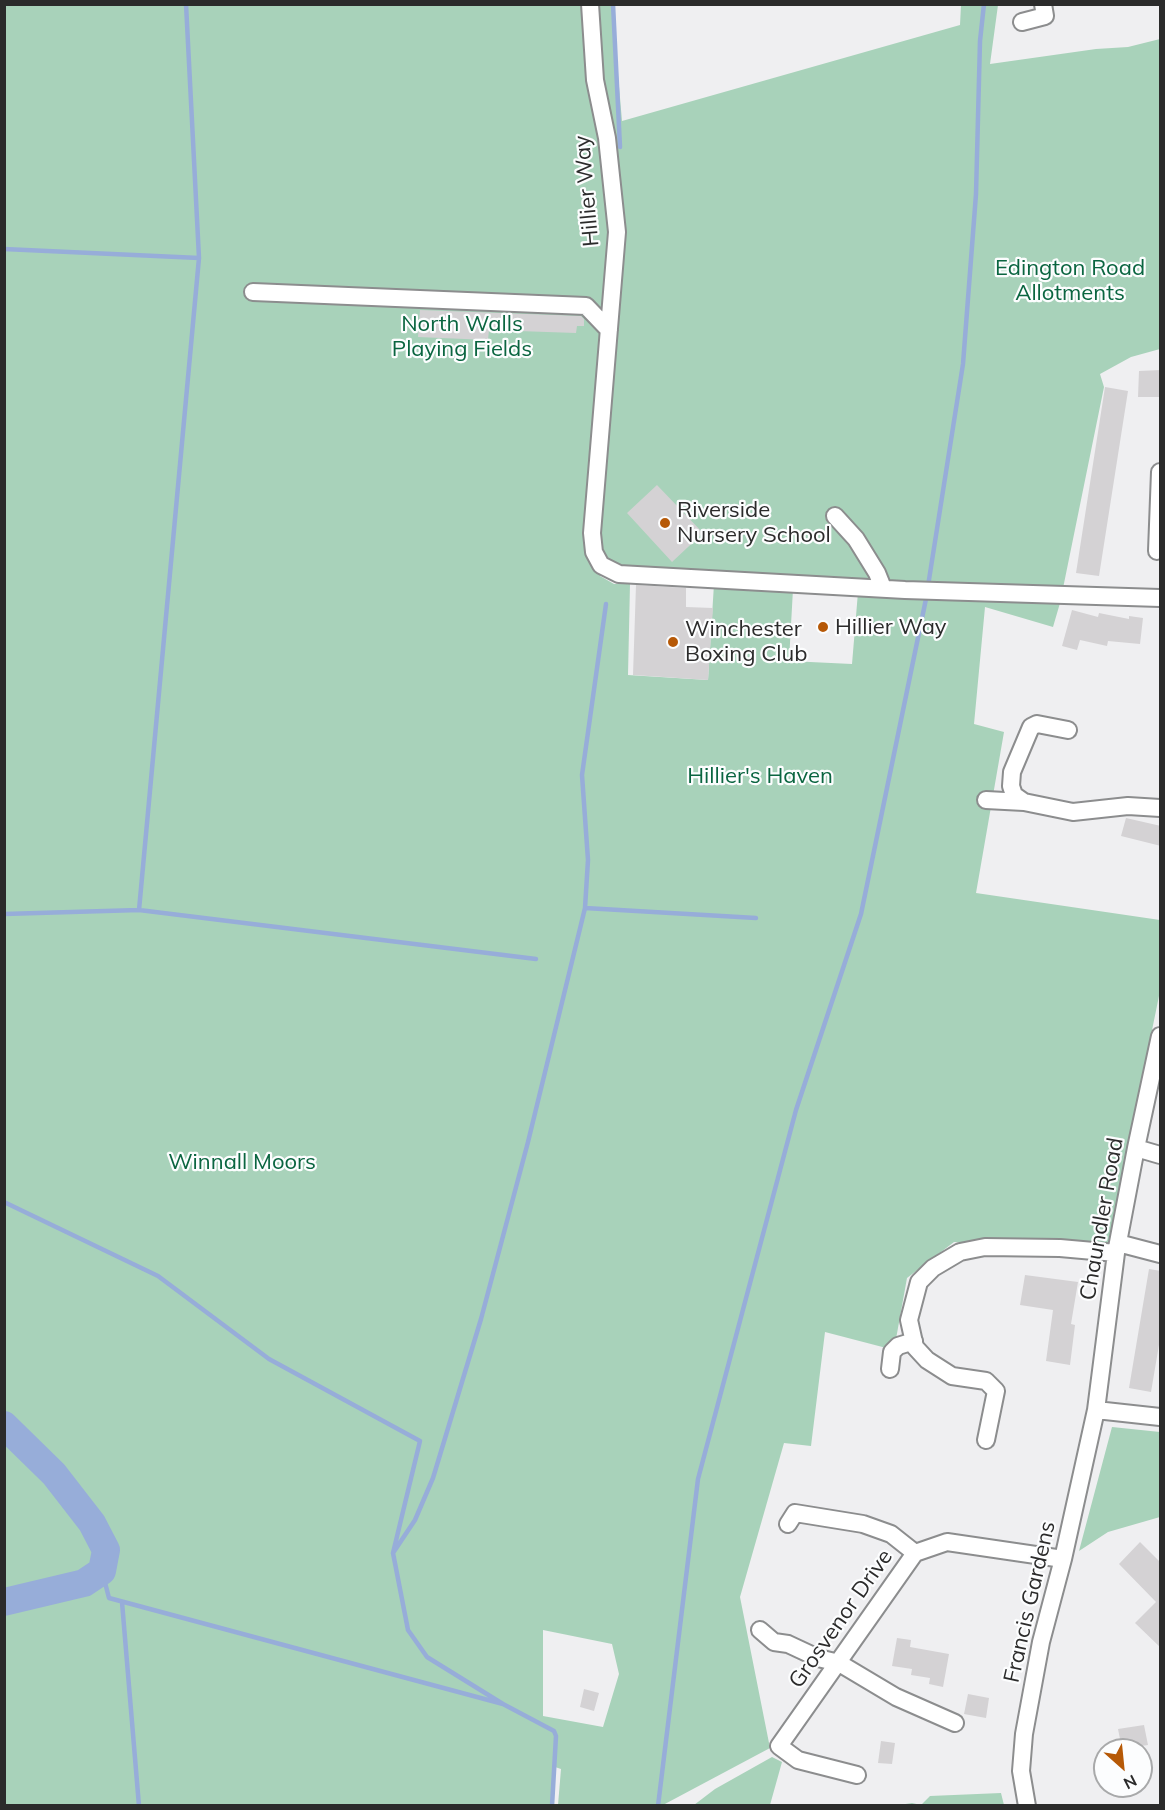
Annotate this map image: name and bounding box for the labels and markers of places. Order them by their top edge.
place label: Riverside Nursery School [677,497,831,548]
marker: Riverside Nursery School [658,516,672,530]
place label: Hillier Way [835,614,946,640]
place label: Winchester Boxing Club [685,616,807,668]
marker: Hillier Way [816,620,830,634]
marker: Winchester Boxing Club [666,635,680,649]

